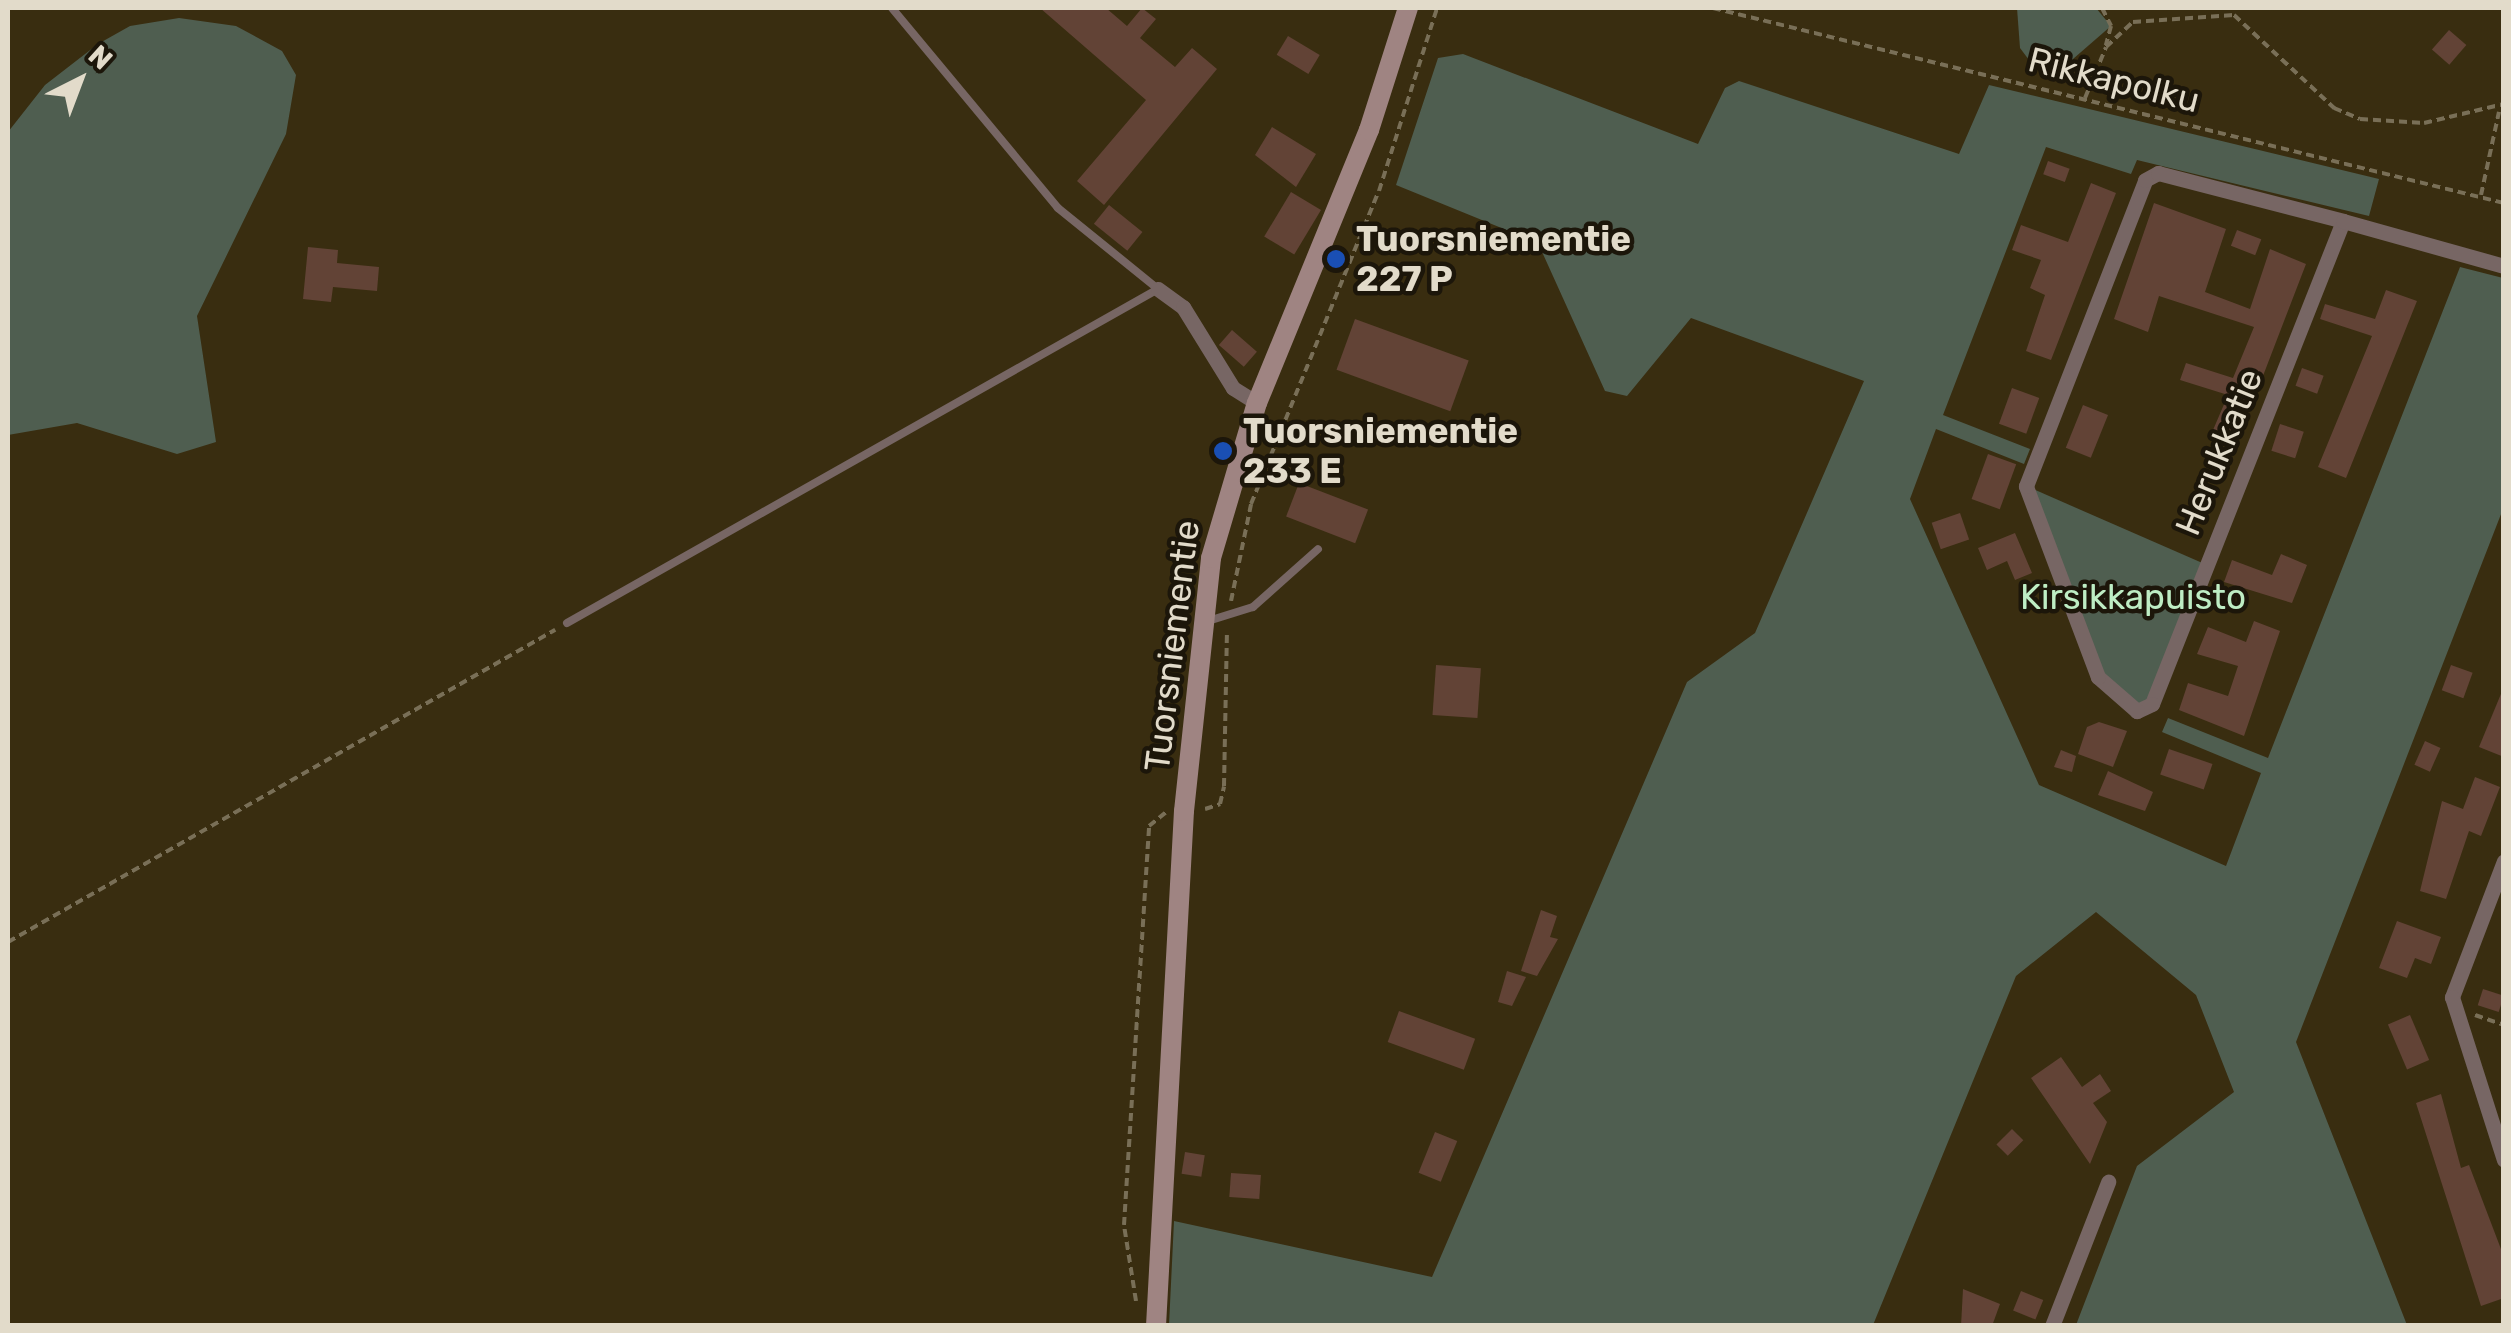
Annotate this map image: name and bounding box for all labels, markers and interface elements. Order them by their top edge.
north arrow [30,30,130,130]
text: N [82,38,119,76]
street label: Rikkapolku [2024,38,2204,122]
place label: Tuorsniementie 227 P [1356,218,1631,300]
marker: Tuorsniementie 227 P [1325,248,1347,270]
street label: Herukkatie [2167,363,2271,541]
place label: Tuorsniementie 233 E [1243,410,1518,492]
marker: Tuorsniementie 233 E [1212,440,1234,462]
street label: Tuorsniementie [1136,518,1208,774]
park label: Kirsikkapuisto [2020,576,2246,618]

